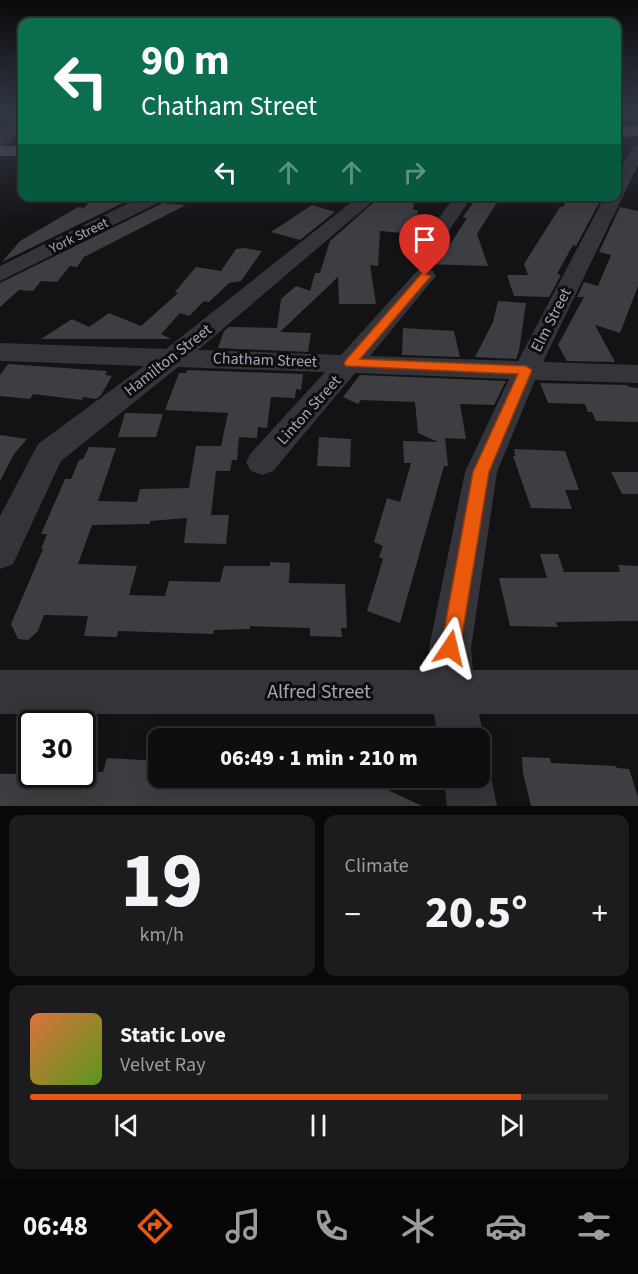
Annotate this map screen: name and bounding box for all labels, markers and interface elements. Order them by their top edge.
text: 90 m [141,31,230,91]
icon: left [42,42,120,120]
text: Chatham Street [141,87,317,126]
icon: left [209,156,242,189]
icon: ahead [272,156,305,189]
icon: ahead [335,156,368,189]
icon: right [398,156,431,189]
street label: York Street [45,213,112,259]
pin [399,214,450,276]
icon: arrive [408,223,441,256]
street label: Elm Street [526,284,577,356]
street label: Hamilton Street [120,318,217,401]
street label: Chatham Street [212,347,318,373]
street label: Linton Street [272,370,346,449]
position arrow [418,616,482,680]
street label: Alfred Street [267,678,371,706]
speed limit sign: 30 [18,710,96,788]
text: 06:49 · 1 min · 210 m [220,742,418,774]
text: 19 [121,826,203,937]
text: Climate [345,852,409,880]
text: 20.5° [425,881,528,945]
text: − [345,891,361,938]
text: + [592,891,608,938]
text: km/h [140,921,184,949]
text: Static Love [120,1019,226,1051]
text: Velvet Ray [120,1051,206,1079]
icon: previous [110,1109,143,1142]
icon: pause [302,1109,335,1142]
icon: next [495,1109,528,1142]
icon: directions [134,1205,176,1247]
icon: music [222,1205,264,1247]
icon: phone [310,1205,352,1247]
icon: climate [397,1205,439,1247]
icon: car [485,1205,527,1247]
icon: filters [573,1205,615,1247]
text: 06:48 [23,1207,88,1246]

